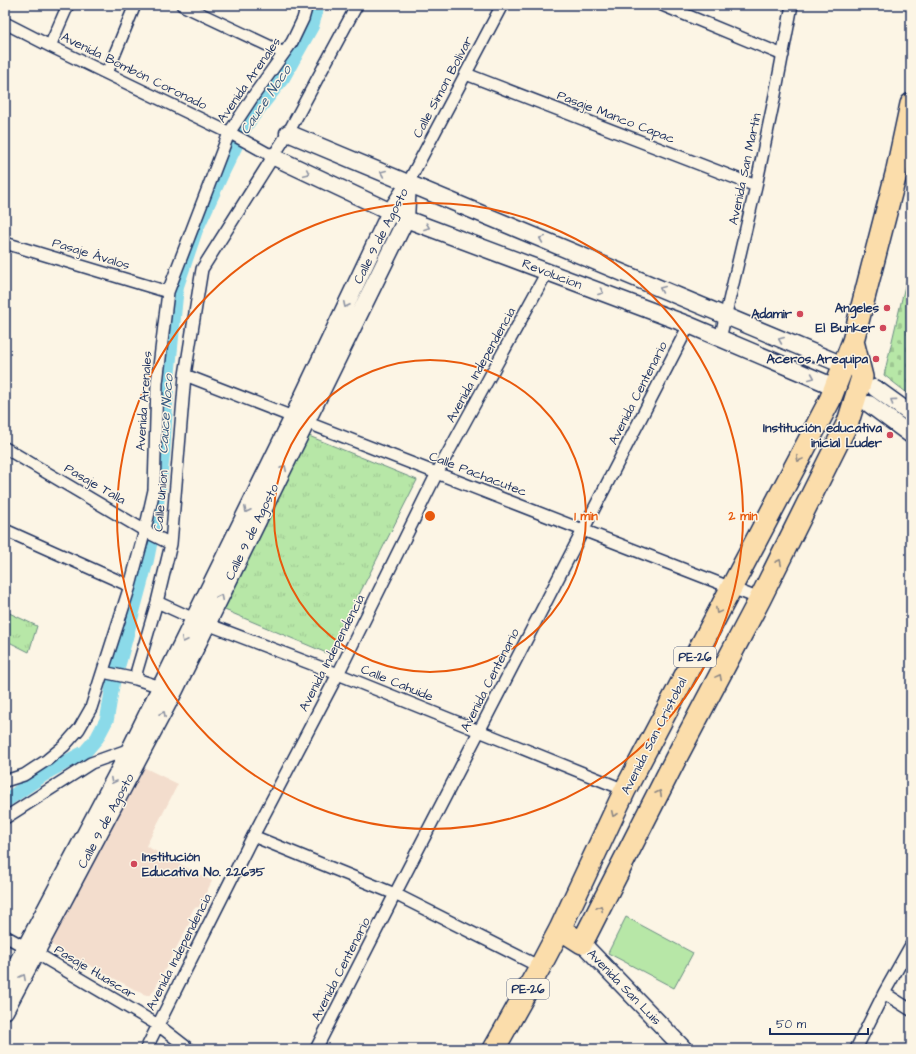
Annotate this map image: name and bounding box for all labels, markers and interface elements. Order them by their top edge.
street label: Avenida Bombón Coronado [58,28,211,114]
street label: Avenida Arenales [213,33,285,126]
street label: Calle Simon Bolivar [409,33,477,141]
water label: Cauce Noco [235,60,297,139]
street label: Pasaje Manco Capac [554,86,678,148]
street label: Avenida San Martin [724,111,766,227]
one-way arrow [303,168,311,176]
one-way arrow [380,169,387,177]
street label: Calle 9 de Agosto [349,184,414,287]
one-way arrow [423,222,430,230]
street label: Pasaje Ávalos [50,234,132,274]
one-way arrow [538,236,546,244]
street label: Revolucion [519,254,585,294]
one-way arrow [658,286,665,294]
one-way arrow [597,288,604,296]
place label: Angeles [835,299,879,319]
one-way arrow [343,301,351,308]
marker: Angeles [882,303,892,313]
street label: Avenida Independencia [442,304,520,426]
place label: Adamir [751,305,793,323]
marker: Adamir [795,309,805,319]
place label: El Bunker [816,319,876,337]
marker: El Bunker [878,323,888,333]
one-way arrow [778,336,785,344]
street label: Avenida Centenario [604,338,672,448]
street label: Avenida Arenales [132,350,157,452]
place label: Aceros Arequipa [767,350,868,369]
marker: Aceros Arequipa [871,354,881,364]
water label: Cauce Noco [153,372,179,454]
one-way arrow [809,373,816,381]
one-way arrow [890,398,897,406]
place label: Institución educativa inicial Luder [763,419,883,452]
marker: Institución educativa inicial Luder [885,430,895,440]
street label: Calle Pachacutec [426,447,530,501]
one-way arrow [796,455,803,462]
street label: Pasaje Talla [61,459,129,509]
one-way arrow [279,465,287,472]
street label: Calle Union [149,469,173,533]
street label: Calle 9 de Agosto [221,480,284,584]
one-way arrow [244,506,252,514]
text: 1 min [574,508,598,525]
text: 2 min [728,508,757,525]
centre of rings [423,509,437,523]
one-way arrow [774,559,782,566]
street label: Avenida Independencia [295,591,369,715]
one-way arrow [215,594,223,601]
one-way arrow [716,607,723,615]
street label: Avenida Centenario [456,625,524,735]
one-way arrow [181,635,189,643]
road number: PE-26 [674,647,716,667]
street label: Calle Cahuide [358,660,436,706]
street label: Avenida San Cristobal [617,674,691,798]
one-way arrow [714,674,722,682]
one-way arrow [158,711,166,718]
street label: Calle 9 de Agosto [73,770,140,872]
one-way arrow [110,777,118,784]
one-way arrow [654,789,662,797]
one-way arrow [611,810,619,817]
place label: Institución Educativa No. 22635 [142,848,266,881]
marker: Institución Educativa No. 22635 [129,859,139,869]
street label: Avenida Independencia [142,890,216,1014]
one-way arrow [595,905,603,913]
street label: Avenida Centenario [307,914,375,1024]
street label: Pasaje Huascar [51,941,139,1003]
street label: Avenida San Luis [583,945,665,1029]
one-way arrow [19,974,26,981]
road number: PE-26 [507,979,549,999]
scale bar [770,1010,868,1036]
text: 50 m [776,1016,807,1033]

